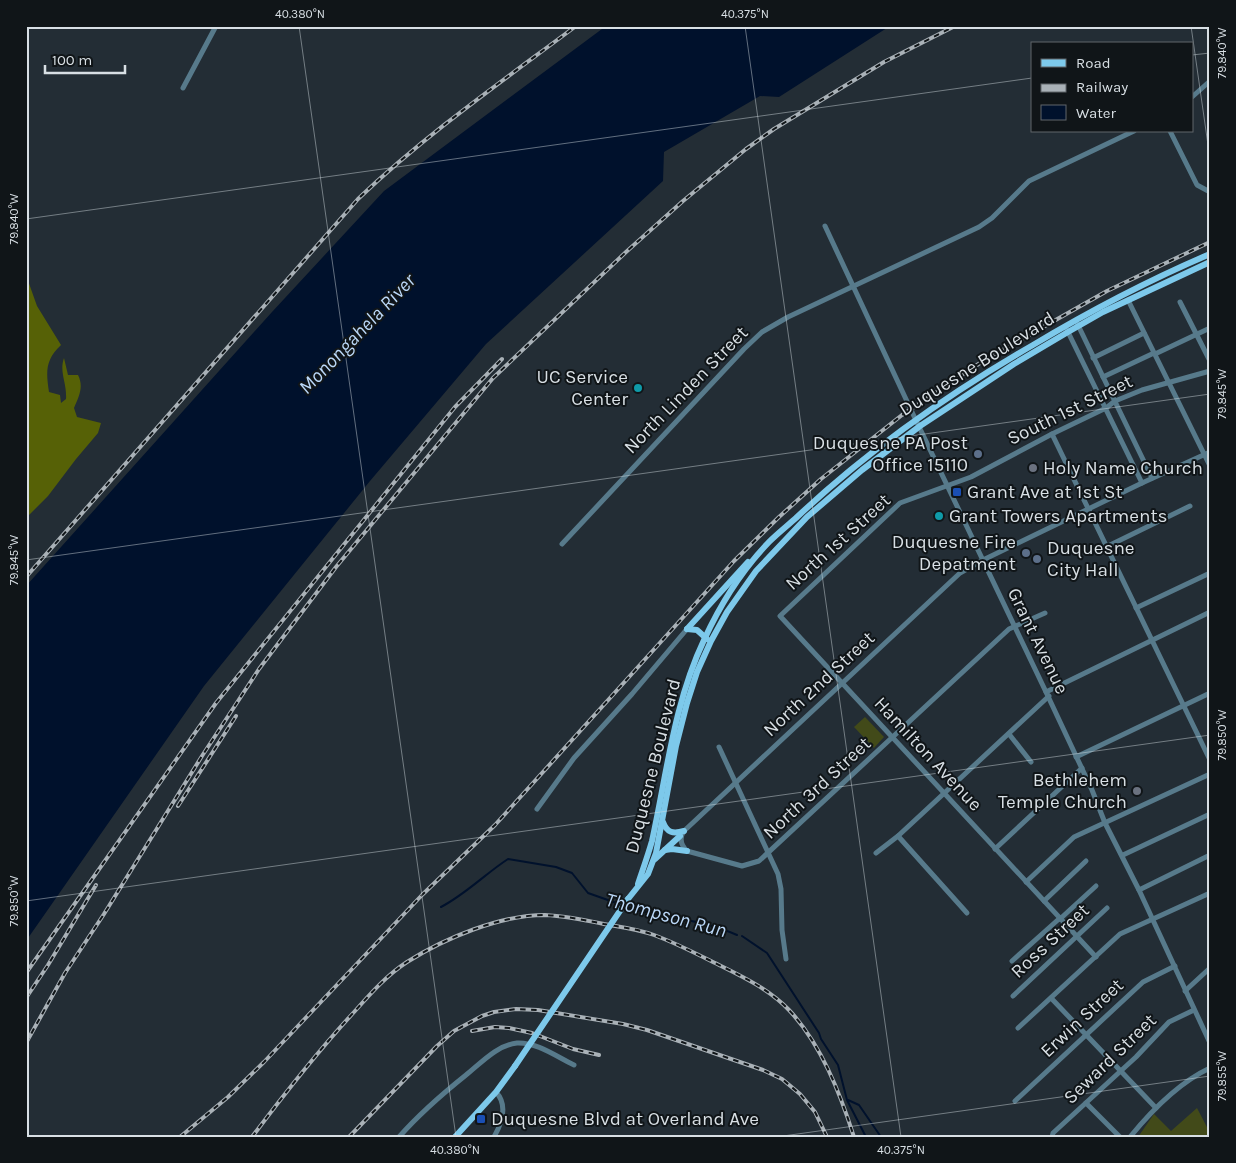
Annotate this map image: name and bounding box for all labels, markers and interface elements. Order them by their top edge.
text: 40.380°N [275,7,325,21]
text: 40.375°N [721,7,769,21]
text: 79.840°W [1215,27,1229,78]
scale bar [45,42,125,74]
legend [1031,42,1194,132]
text: 100 m [52,51,92,69]
text: Road [1076,54,1111,72]
text: Railway [1076,78,1128,96]
text: Water [1076,104,1117,122]
text: 79.840°W [7,193,21,244]
water label: Monongahela River [294,268,421,399]
street label: Duquesne Boulevard [895,307,1059,421]
street label: North Linden Street [620,322,752,458]
place label: UC Service Center [537,366,628,410]
text: 79.845°W [1215,369,1229,419]
street label: South 1st Street [1004,370,1136,450]
marker: UC Service Center [632,382,644,394]
place label: Duquesne PA Post Office 15110 [813,432,968,476]
marker: Duquesne PA Post Office 15110 [972,448,984,460]
place label: Holy Name Church [1043,457,1203,479]
marker: Holy Name Church [1027,462,1039,474]
place label: Grant Ave at 1st St [967,481,1123,503]
marker: Grant Ave at 1st St [951,486,963,498]
street label: North 1st Street [781,489,895,595]
place label: Grant Towers Apartments [949,505,1168,527]
marker: Grant Towers Apartments [933,510,945,522]
place label: Duquesne Fire Depatment [892,531,1016,575]
text: 79.845°W [7,535,21,585]
place label: Duquesne City Hall [1047,537,1135,581]
marker: Duquesne Fire Depatment [1020,547,1032,559]
marker: Duquesne City Hall [1031,553,1043,565]
street label: Grant Avenue [1003,584,1073,698]
street label: North 2nd Street [759,627,879,741]
street label: Duquesne Boulevard [621,676,685,856]
street label: Hamilton Avenue [869,692,987,816]
text: 79.850°W [1215,709,1229,760]
street label: North 3rd Street [759,732,875,844]
place label: Bethlehem Temple Church [998,769,1127,813]
marker: Bethlehem Temple Church [1131,785,1143,797]
text: 79.850°W [7,875,21,926]
water label: Thompson Run [603,888,729,942]
street label: Ross Street [1006,899,1094,983]
street label: Erwin Street [1036,974,1128,1062]
street label: Seward Street [1059,1009,1161,1109]
text: 79.855°W [1215,1050,1229,1101]
place label: Duquesne Blvd at Overland Ave [491,1108,759,1130]
marker: Duquesne Blvd at Overland Ave [475,1113,487,1125]
text: 40.380°N [430,1143,480,1157]
text: 40.375°N [877,1143,925,1157]

